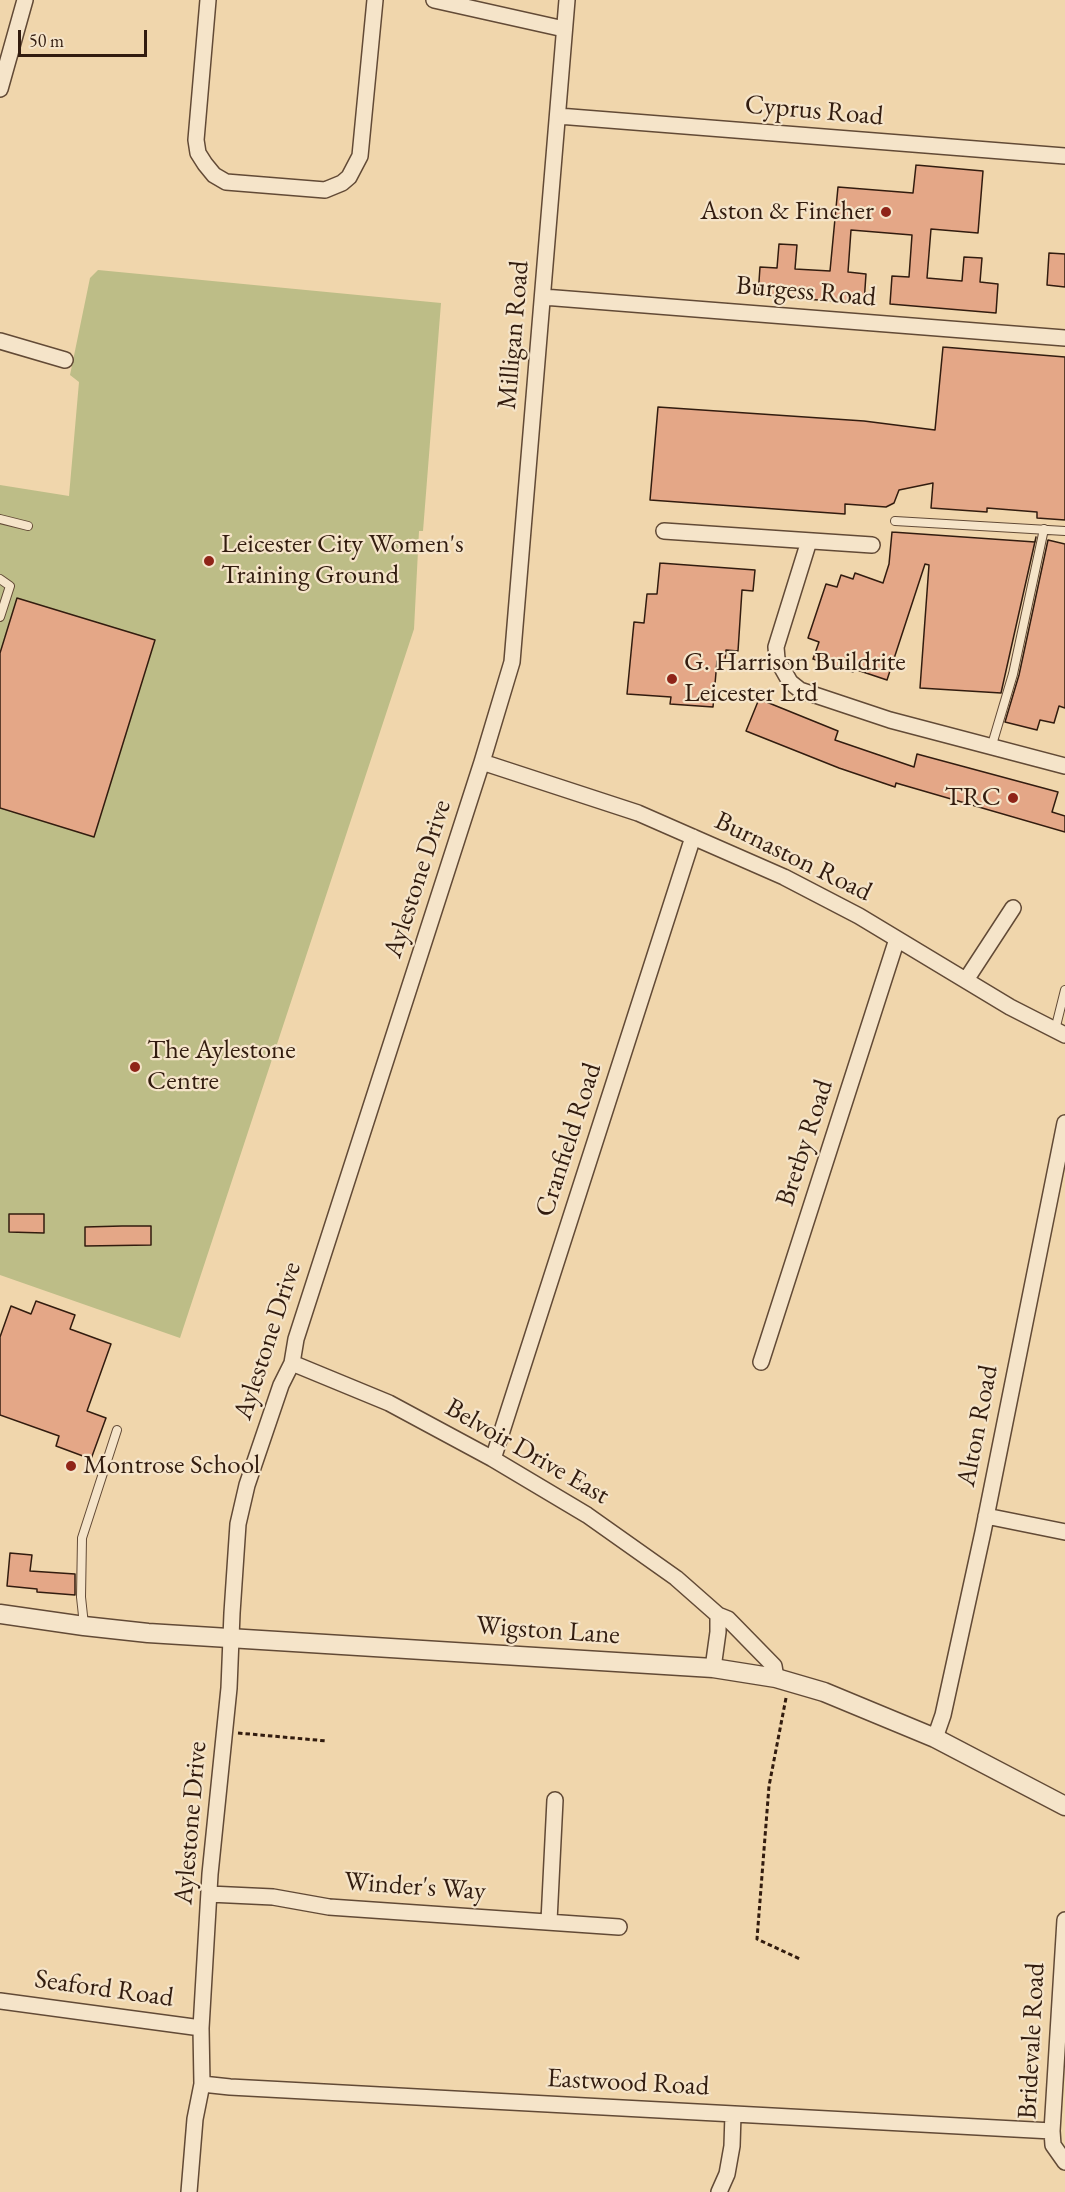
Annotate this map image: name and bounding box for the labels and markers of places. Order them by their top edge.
place label: Aston & Fincher [700,196,874,228]
marker: Aston & Fincher [879,205,893,219]
place label: Leicester City Women's Training Ground [221,529,464,592]
marker: Leicester City Women's Training Ground [202,554,216,568]
place label: G. Harrison Buildrite Leicester Ltd [684,647,906,710]
marker: G. Harrison Buildrite Leicester Ltd [665,672,679,686]
place label: TRC [944,782,1001,814]
marker: TRC [1006,791,1020,805]
place label: The Aylestone Centre [147,1035,296,1098]
marker: The Aylestone Centre [128,1060,142,1074]
place label: Montrose School [83,1450,260,1482]
marker: Montrose School [64,1459,78,1473]

